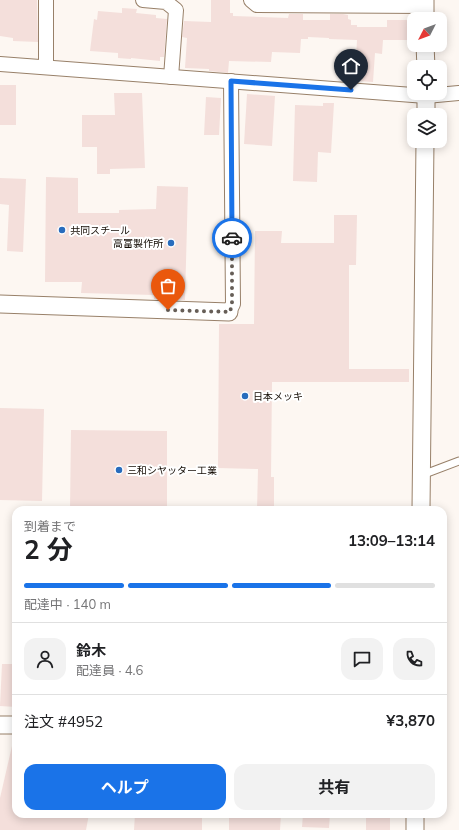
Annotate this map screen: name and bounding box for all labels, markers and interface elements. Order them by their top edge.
north arrow [407,12,447,52]
map controls [407,12,447,148]
pin [334,49,368,90]
icon: home [340,55,362,77]
button: locate [407,60,447,100]
button: layers [407,108,447,148]
courier [212,218,252,258]
place label: 共同スチール [70,224,130,237]
marker: 共同スチール [57,225,67,235]
icon: car [221,227,243,249]
place label: 高富製作所 [113,237,163,250]
marker: 高富製作所 [166,238,176,248]
pin [151,269,185,310]
icon: bag [157,275,179,297]
place label: 日本メッキ [253,390,303,403]
marker: 日本メッキ [240,391,250,401]
place label: 三和シヤッター工業 [127,464,217,477]
marker: 三和シヤッター工業 [114,465,124,475]
text: 到着まで [24,518,76,534]
text: 13:09–13:14 [348,531,435,550]
text: 2 分 [24,533,73,566]
text: 配達中 · 140 m [24,596,111,612]
button: person [24,638,66,680]
button: chat [341,638,383,680]
button: phone [393,638,435,680]
text: 鈴木 [76,641,106,660]
text: 配達員 · 4.6 [76,662,143,678]
text: ¥3,870 [386,711,435,730]
text: 注文 #4952 [24,712,103,731]
button: ヘルプ [24,764,226,810]
button: 共有 [234,764,435,810]

